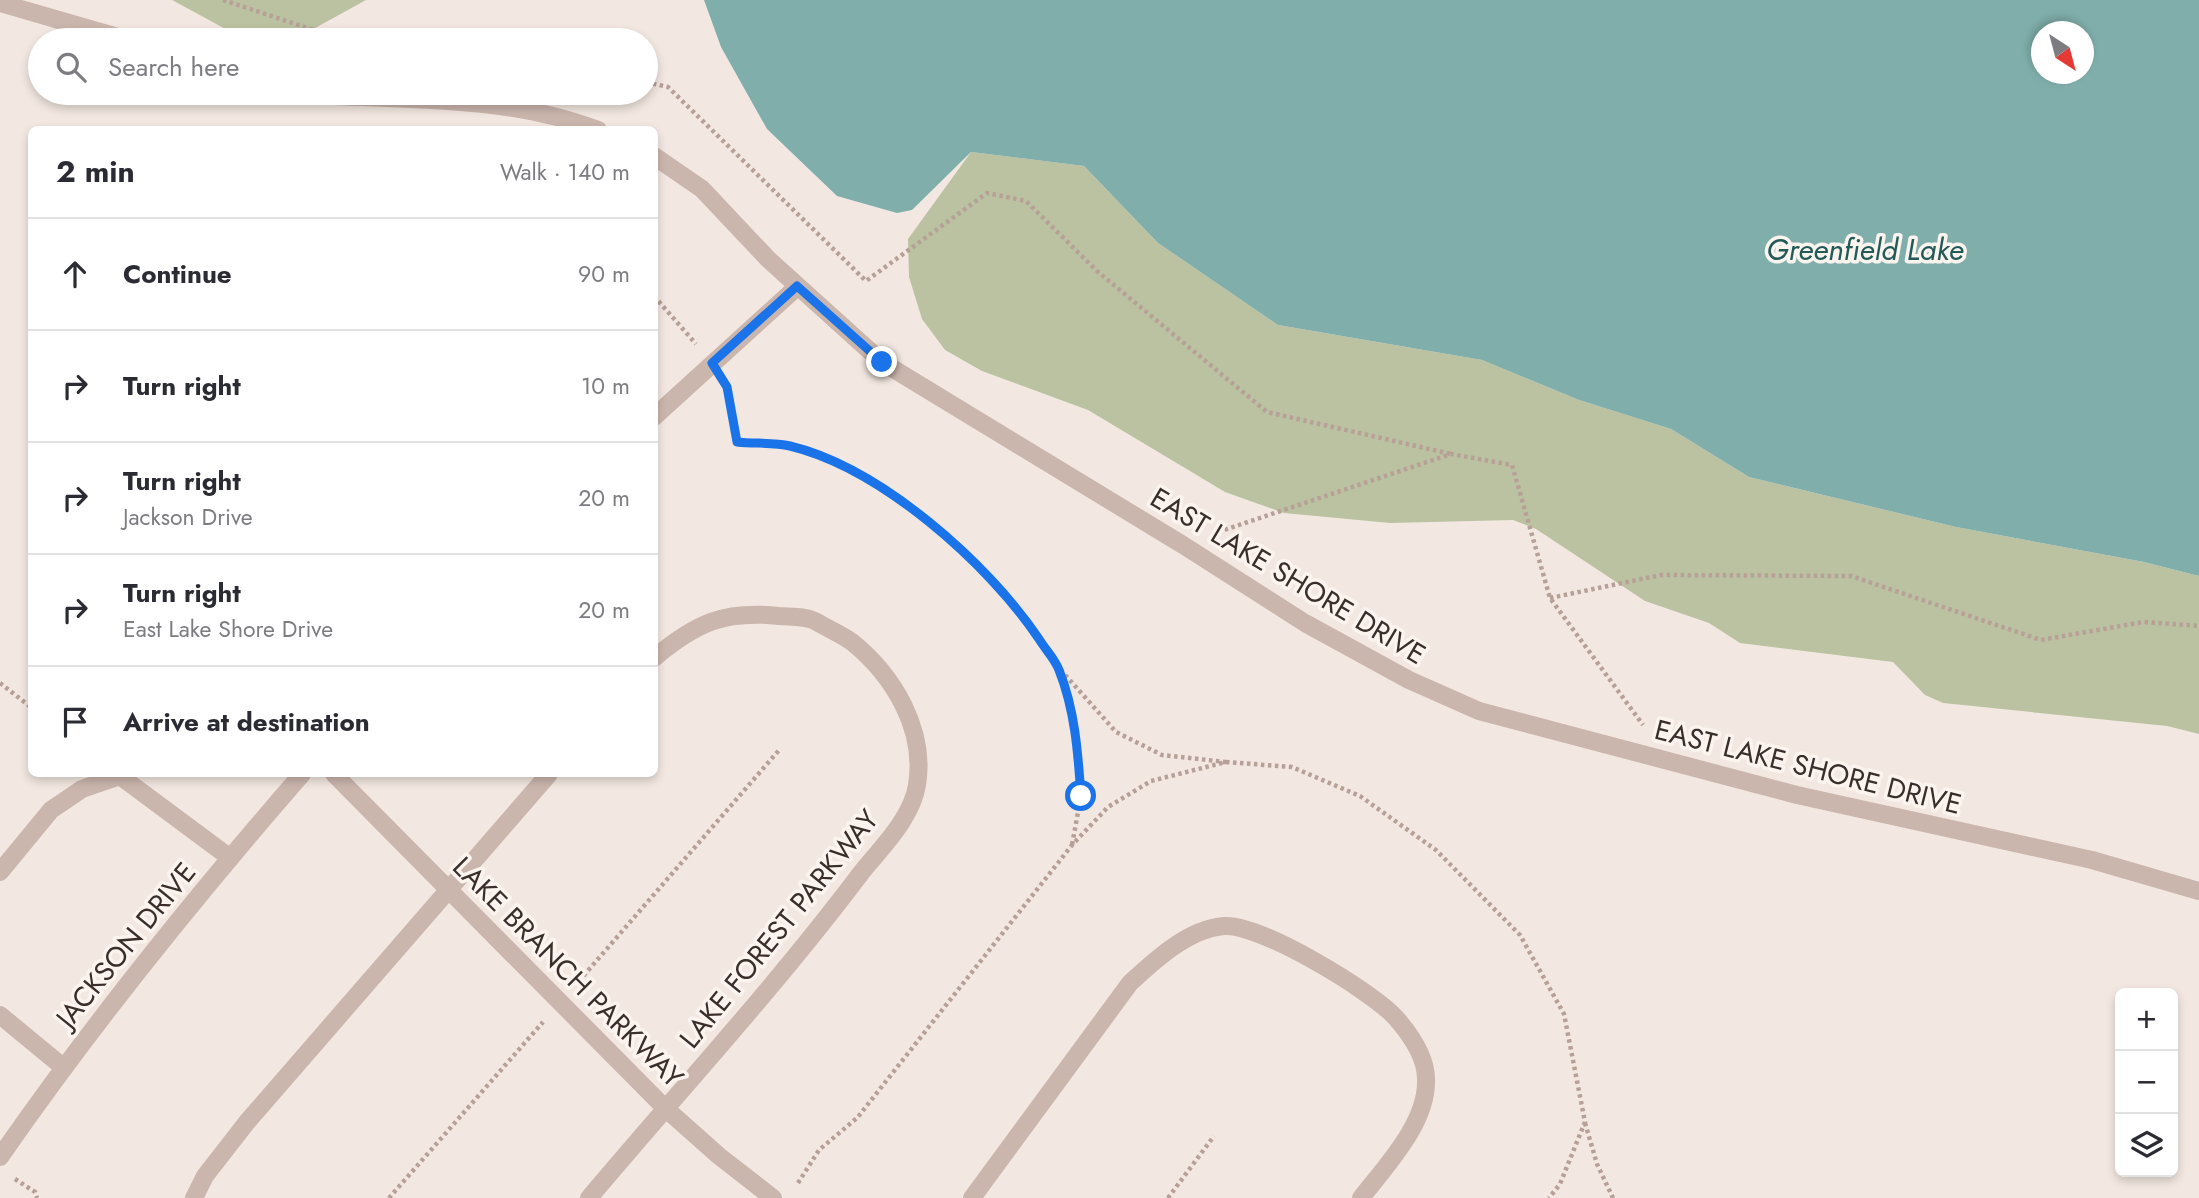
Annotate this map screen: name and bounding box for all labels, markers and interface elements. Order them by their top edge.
north arrow [2031,21,2094,84]
search box [28,28,658,105]
icon: search [52,48,90,86]
text: Search here [108,48,240,86]
text: 2 min [56,150,135,193]
text: Walk · 140 m [500,155,630,189]
water label: Greenfield Lake [1766,228,1964,271]
icon: ahead [56,255,94,293]
text: Continue [123,255,232,293]
text: 90 m [578,257,630,291]
route end [866,346,897,377]
icon: right [56,367,94,405]
text: Turn right [123,367,241,405]
text: 10 m [581,369,630,403]
text: Turn right [123,462,241,500]
street label: EAST LAKE SHORE DRIVE [1143,477,1433,675]
icon: right [56,479,94,517]
text: 20 m [578,481,630,515]
text: Jackson Drive [123,500,253,534]
text: Turn right [123,574,241,612]
icon: right [56,591,94,629]
text: 20 m [578,593,630,627]
text: East Lake Shore Drive [123,612,333,646]
icon: arrive [56,703,94,741]
text: Arrive at destination [123,703,370,741]
street label: EAST LAKE SHORE DRIVE [1650,709,1966,825]
route start [1065,780,1096,811]
street label: LAKE FOREST PARKWAY [670,801,889,1057]
street label: LAKE BRANCH PARKWAY [443,847,693,1097]
street label: JACKSON DRIVE [44,853,206,1040]
map controls [2115,988,2178,1177]
button: + [2115,988,2178,1051]
button: − [2115,1051,2178,1114]
button: layers [2115,1114,2178,1177]

